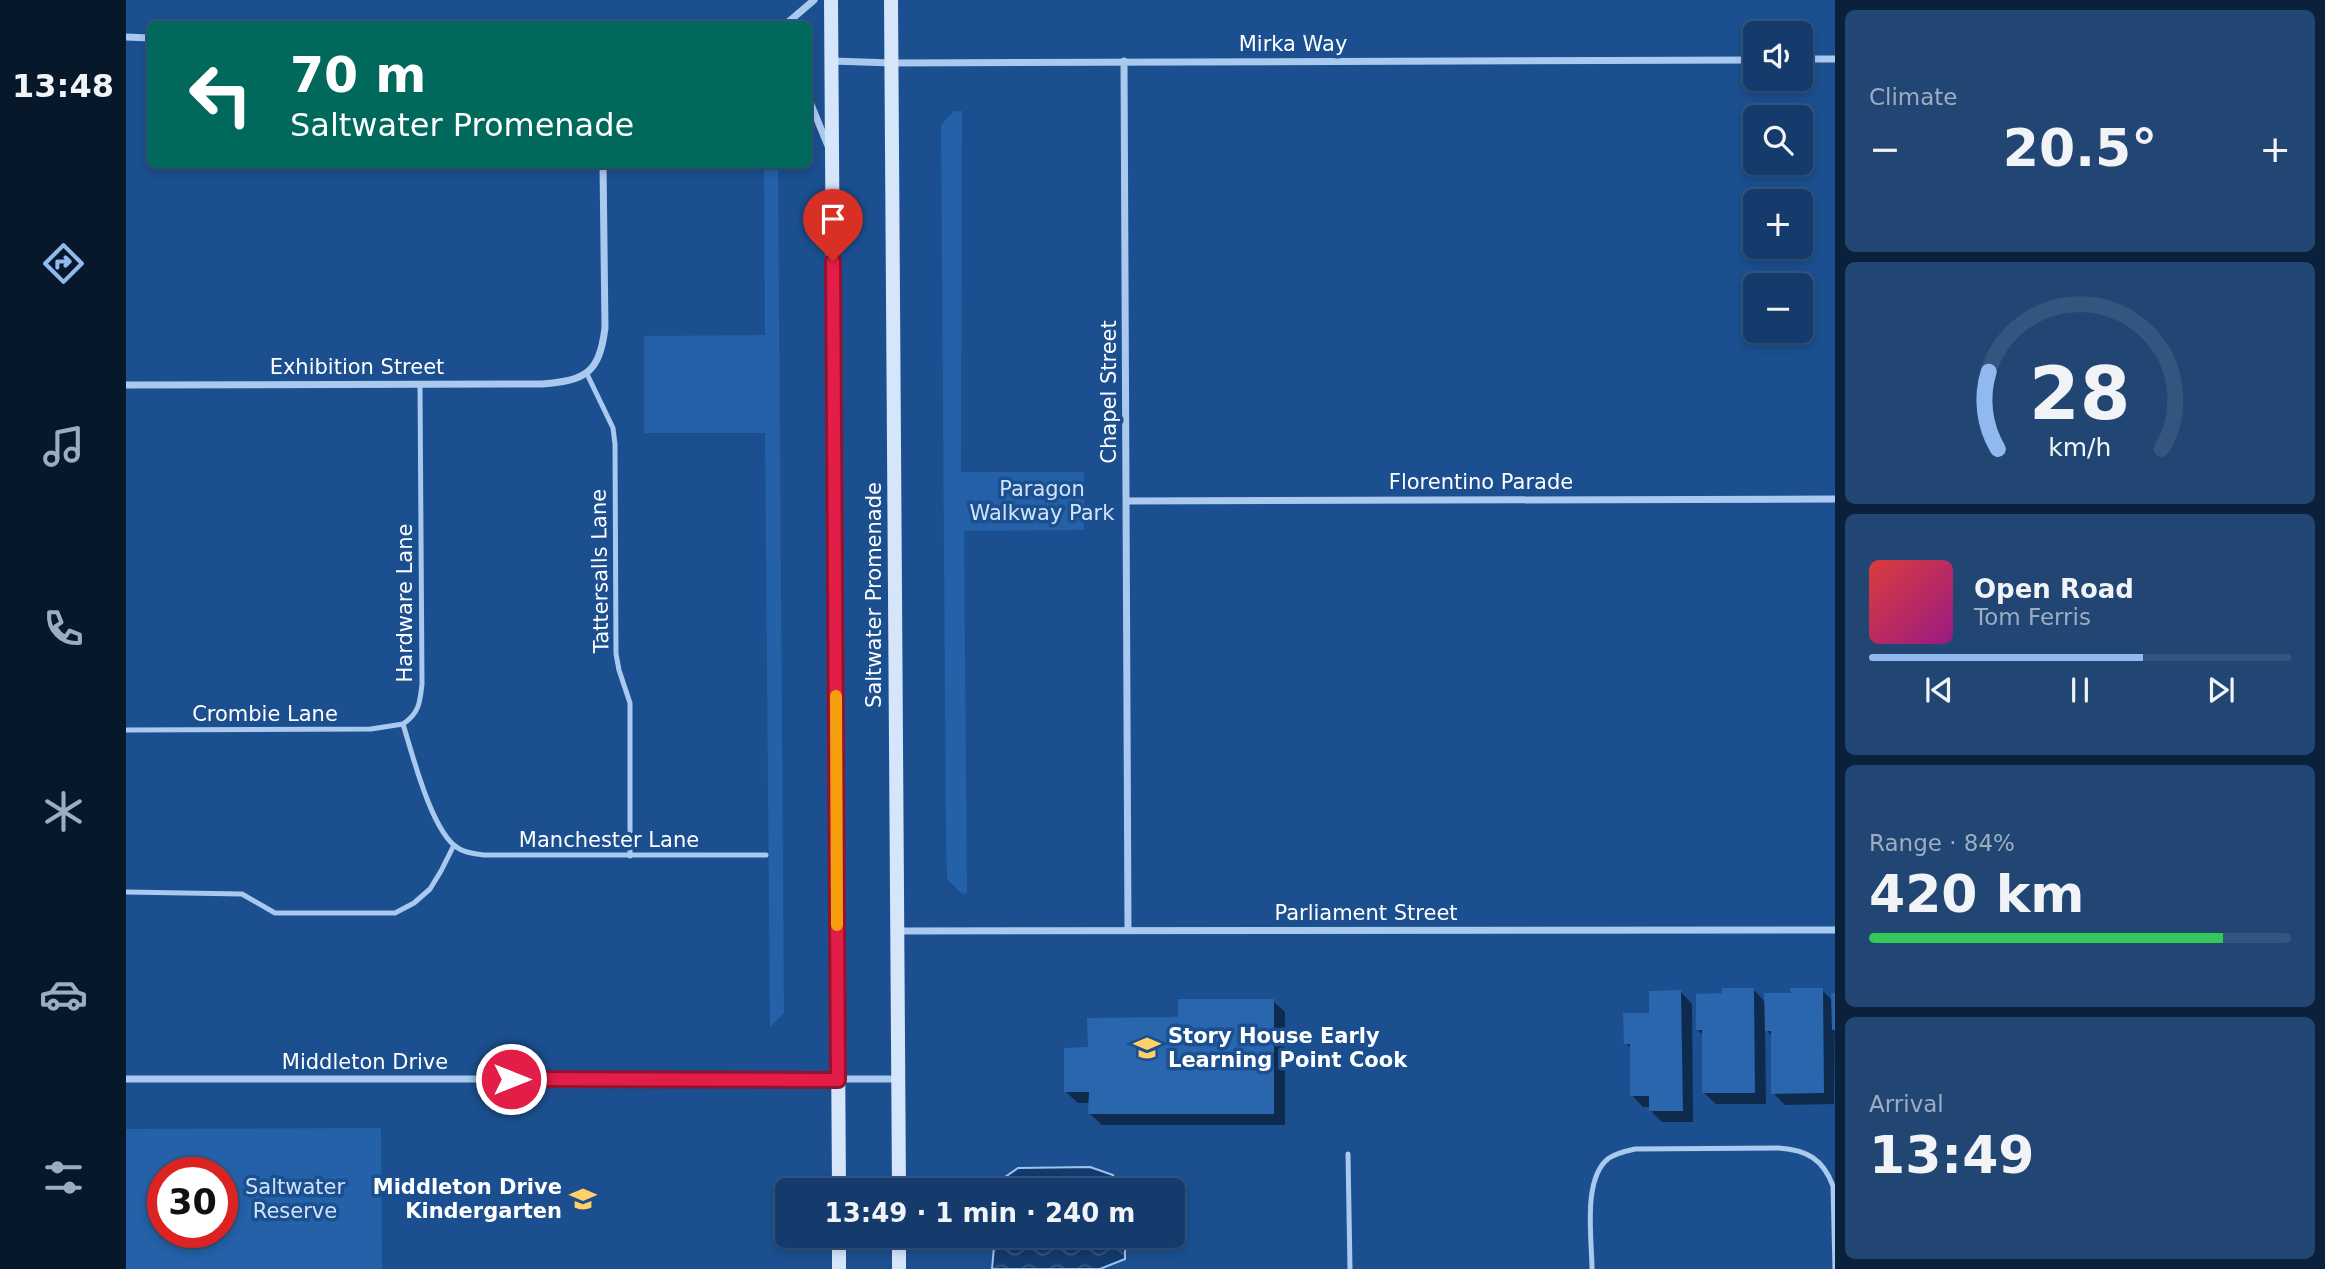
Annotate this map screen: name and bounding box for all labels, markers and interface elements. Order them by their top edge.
map controls [1743,21,1813,343]
button: sound [1743,21,1813,91]
street label: Mirka Way [1239,32,1347,56]
text: 70 m [290,47,426,104]
icon: left [175,49,266,140]
text: 13:48 [12,67,114,105]
text: Climate [1869,84,1958,110]
button: search [1743,105,1813,175]
text: Saltwater Promenade [290,106,634,144]
text: 20.5° [2003,118,2157,178]
text: − [1869,127,1901,171]
text: + [2259,127,2291,171]
pin [803,189,863,261]
button: + [1743,189,1813,259]
icon: arrive [814,200,852,238]
icon: directions [39,239,88,288]
button: − [1743,273,1813,343]
street label: Chapel Street [1097,320,1121,464]
text: 28 [2029,351,2131,436]
street label: Exhibition Street [270,355,444,379]
icon: music [39,422,88,471]
text: km/h [2048,432,2112,461]
street label: Florentino Parade [1389,470,1573,494]
park label: Paragon Walkway Park [970,477,1115,525]
street label: Saltwater Promenade [862,482,886,708]
street label: Tattersalls Lane [587,489,613,654]
street label: Hardware Lane [393,524,417,682]
text: Open Road [1974,574,2134,604]
icon: phone [39,604,88,653]
text: Tom Ferris [1974,604,2091,630]
icon: previous [1920,671,1958,709]
icon: pause [2061,671,2099,709]
icon: next [2202,671,2240,709]
street label: Crombie Lane [192,702,338,726]
icon: climate [39,787,88,836]
street label: Manchester Lane [519,828,699,852]
text: Range · 84% [1869,830,2015,856]
text: 420 km [1869,864,2084,924]
street label: Parliament Street [1274,901,1458,925]
icon: car [39,970,88,1019]
place label: Story House Early Learning Point Cook [1168,1024,1408,1072]
school or university icon: Story House Early Learning Point Cook [1132,1033,1162,1063]
position arrow [474,1042,548,1116]
street label: Middleton Drive [282,1050,448,1074]
text: Arrival [1869,1091,1944,1117]
text: 13:49 [1869,1125,2035,1185]
icon: filters [39,1153,88,1202]
speed limit sign: 30 [147,1157,238,1248]
park label: Saltwater Reserve [245,1175,345,1223]
place label: Middleton Drive Kindergarten [373,1175,562,1223]
school or university icon: Middleton Drive Kindergarten [568,1184,598,1214]
text: 13:49 · 1 min · 240 m [825,1198,1135,1228]

